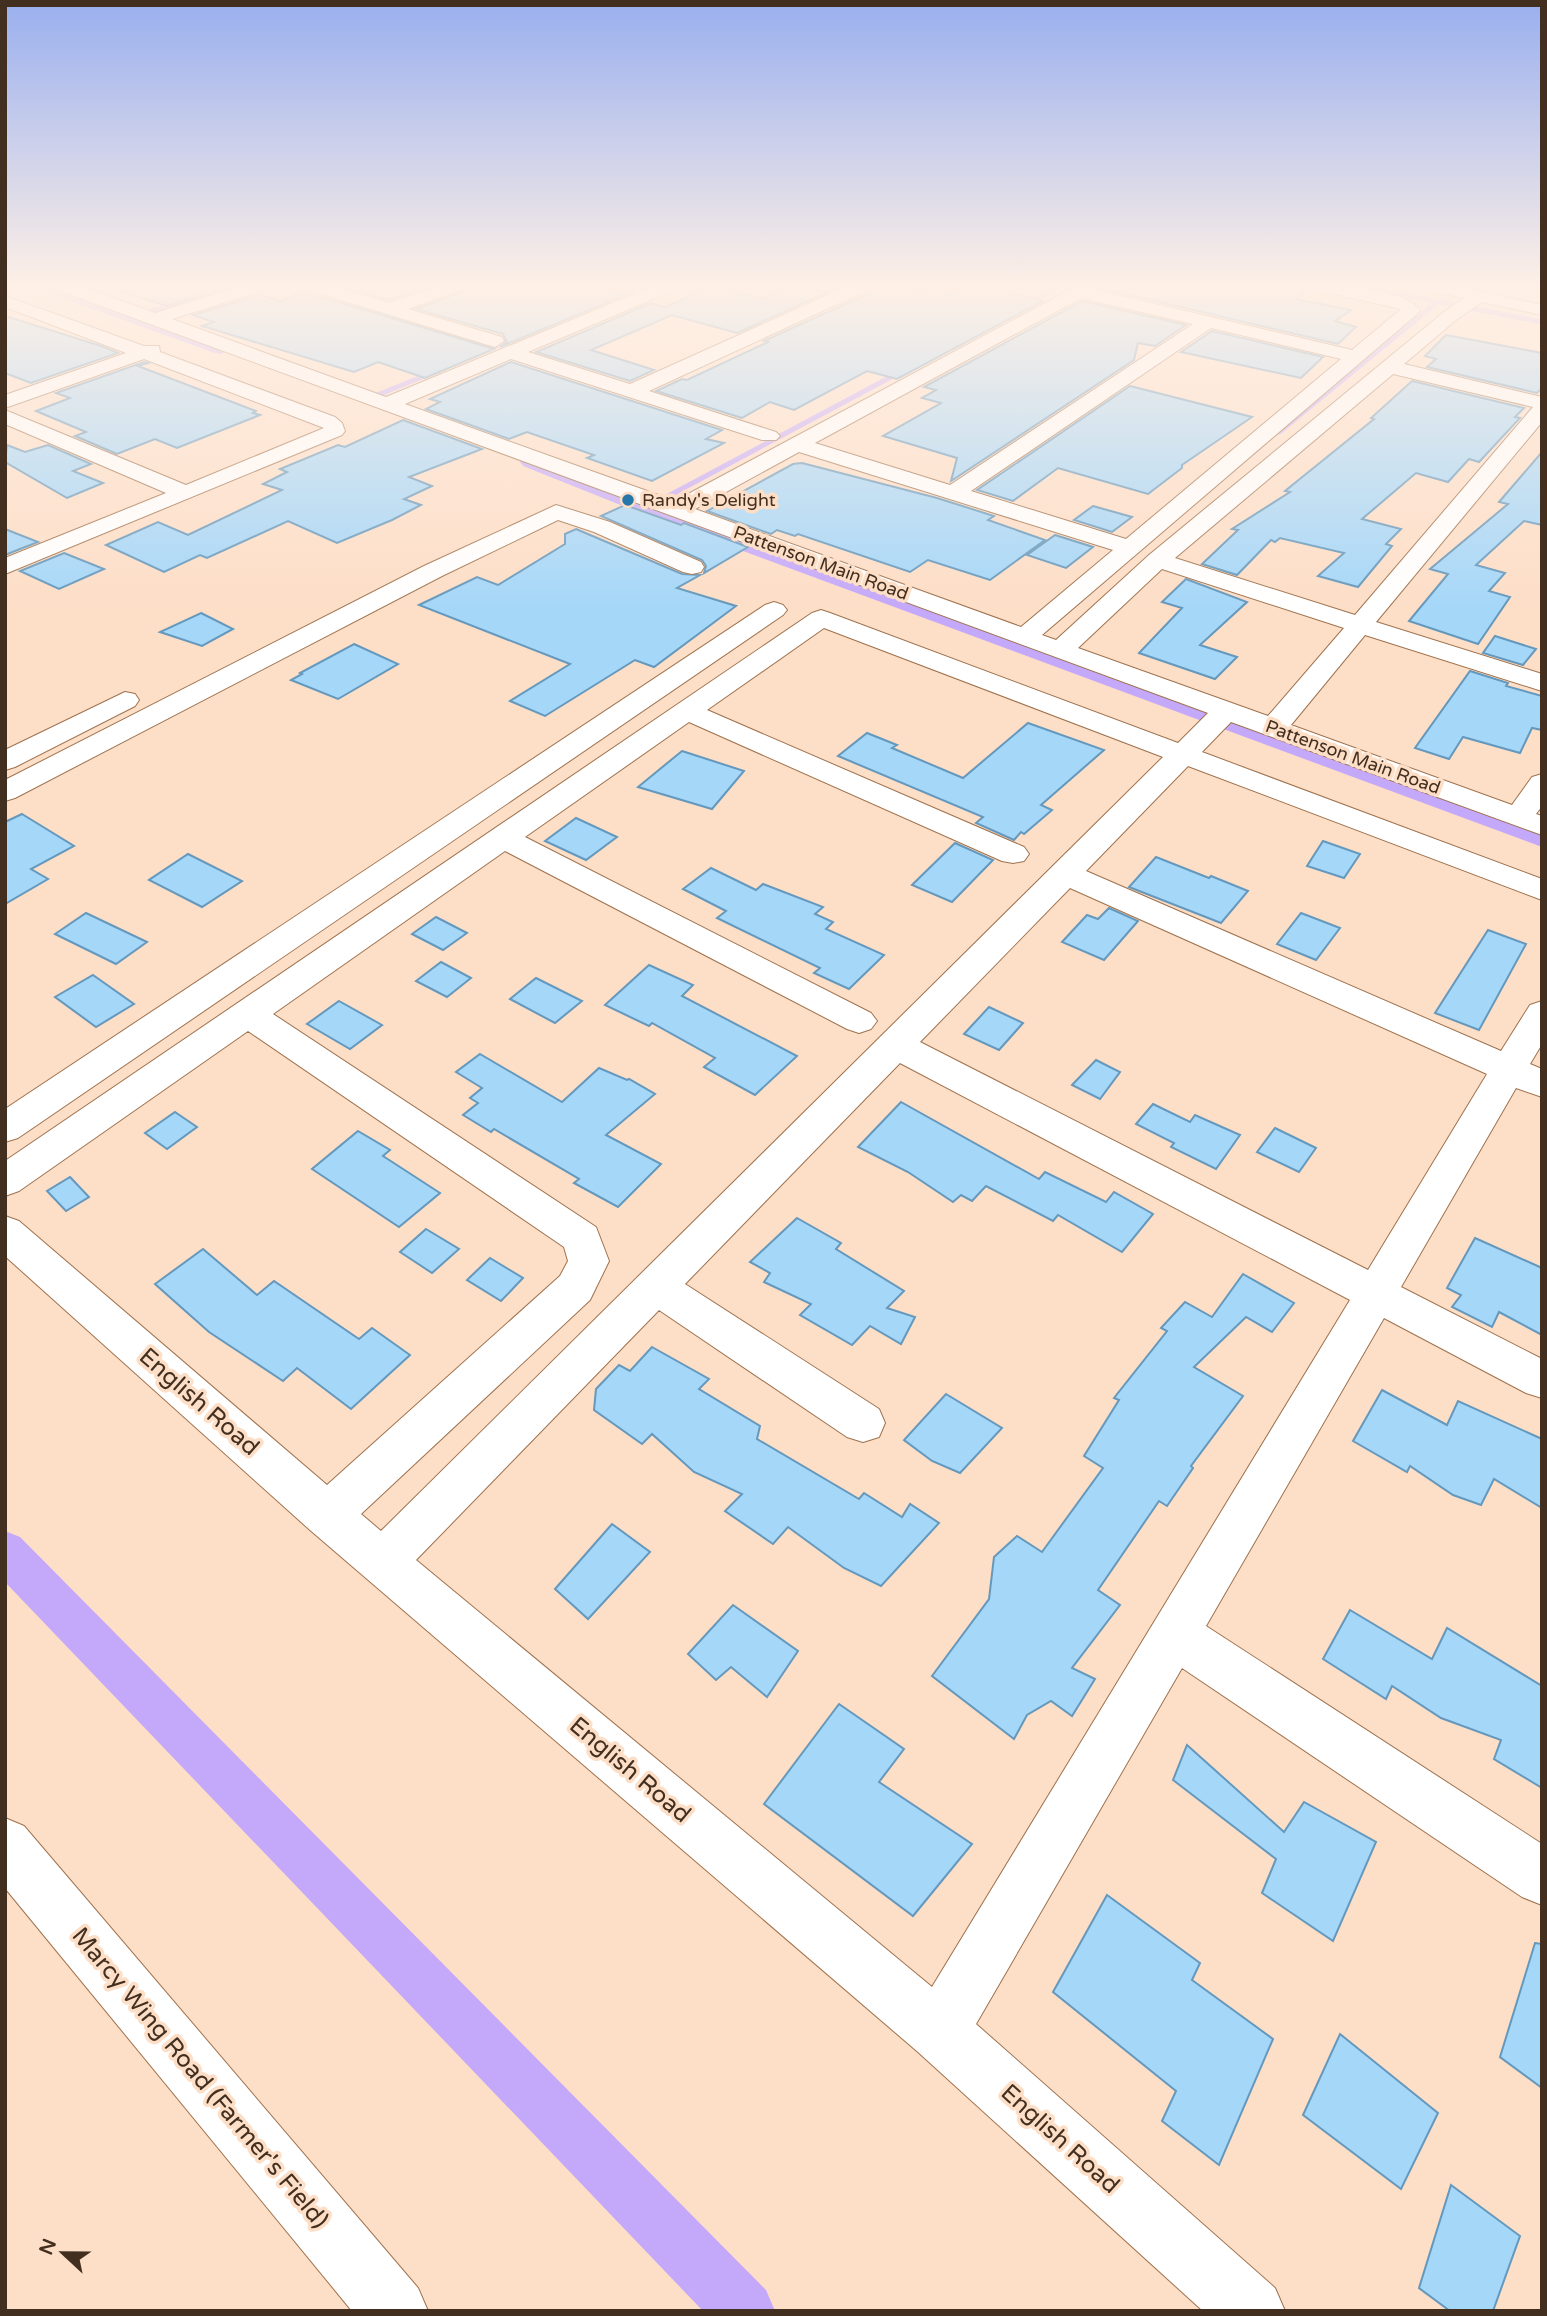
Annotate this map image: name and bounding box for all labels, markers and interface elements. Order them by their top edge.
place label: Randy's Delight [642,489,776,511]
marker: Randy's Delight [620,492,636,508]
street label: Pattenson Main Road [731,521,911,605]
street label: Pattenson Main Road [1263,715,1443,799]
street label: English Road [133,1342,265,1462]
street label: English Road [563,1711,697,1829]
street label: Marcy Wing Road (Farmer's Field) [66,1922,334,2234]
street label: English Road [995,2078,1125,2200]
north arrow [28,2218,98,2288]
text: N [35,2236,61,2258]

